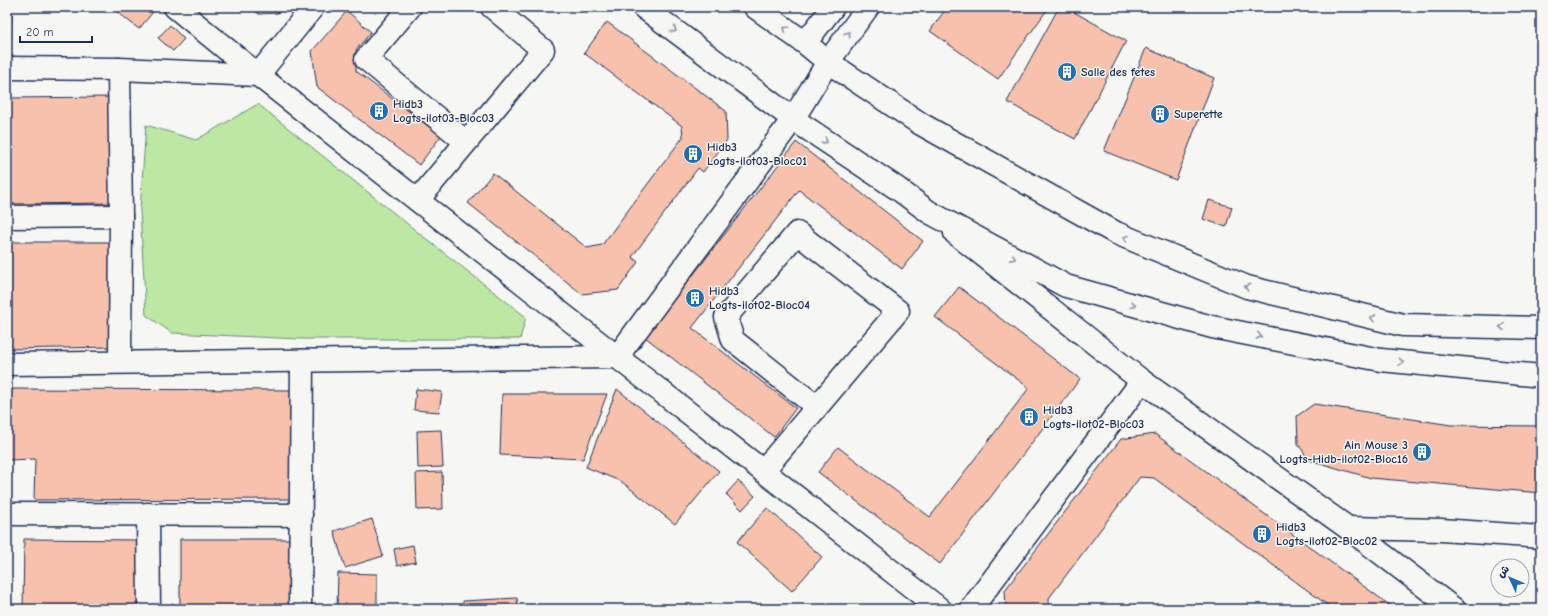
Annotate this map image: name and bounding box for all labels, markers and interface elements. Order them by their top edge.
scale bar [20,18,92,44]
text: 20 m [26,25,54,39]
one-way arrow [670,26,677,33]
one-way arrow [783,26,790,34]
one-way arrow [843,32,850,39]
building icon: Salle des fetes [1056,61,1078,83]
place label: Salle des fetes [1081,65,1155,79]
place label: Hidb3 Logts-ilot03-Bloc03 [393,97,494,125]
building icon: Hidb3 Logts-ilot03-Bloc03 [368,100,390,122]
building icon: Superette [1149,103,1171,125]
place label: Superette [1174,107,1223,121]
one-way arrow [821,136,828,143]
place label: Hidb3 Logts-ilot03-Bloc01 [707,140,807,168]
building icon: Hidb3 Logts-ilot03-Bloc01 [682,143,704,165]
one-way arrow [1123,234,1130,242]
one-way arrow [1009,253,1016,260]
one-way arrow [1243,283,1250,291]
place label: Hidb3 Logts-ilot02-Bloc04 [709,284,810,312]
building icon: Hidb3 Logts-ilot02-Bloc04 [684,287,706,309]
one-way arrow [1130,300,1137,309]
one-way arrow [1370,314,1377,323]
one-way arrow [1499,323,1505,331]
one-way arrow [1256,332,1262,340]
one-way arrow [1398,357,1404,366]
place label: Hidb3 Logts-ilot02-Bloc03 [1043,403,1144,431]
building icon: Hidb3 Logts-ilot02-Bloc03 [1018,406,1040,428]
place label: Ain Mouse 3 Logts-Hidb-ilot02-Bloc16 [1280,438,1408,466]
building icon: Ain Mouse 3 Logts-Hidb-ilot02-Bloc16 [1411,441,1433,463]
place label: Hidb3 Logts-ilot02-Bloc02 [1276,520,1377,548]
building icon: Hidb3 Logts-ilot02-Bloc02 [1251,523,1273,545]
north arrow [1490,558,1530,598]
text: ش [1494,563,1512,580]

